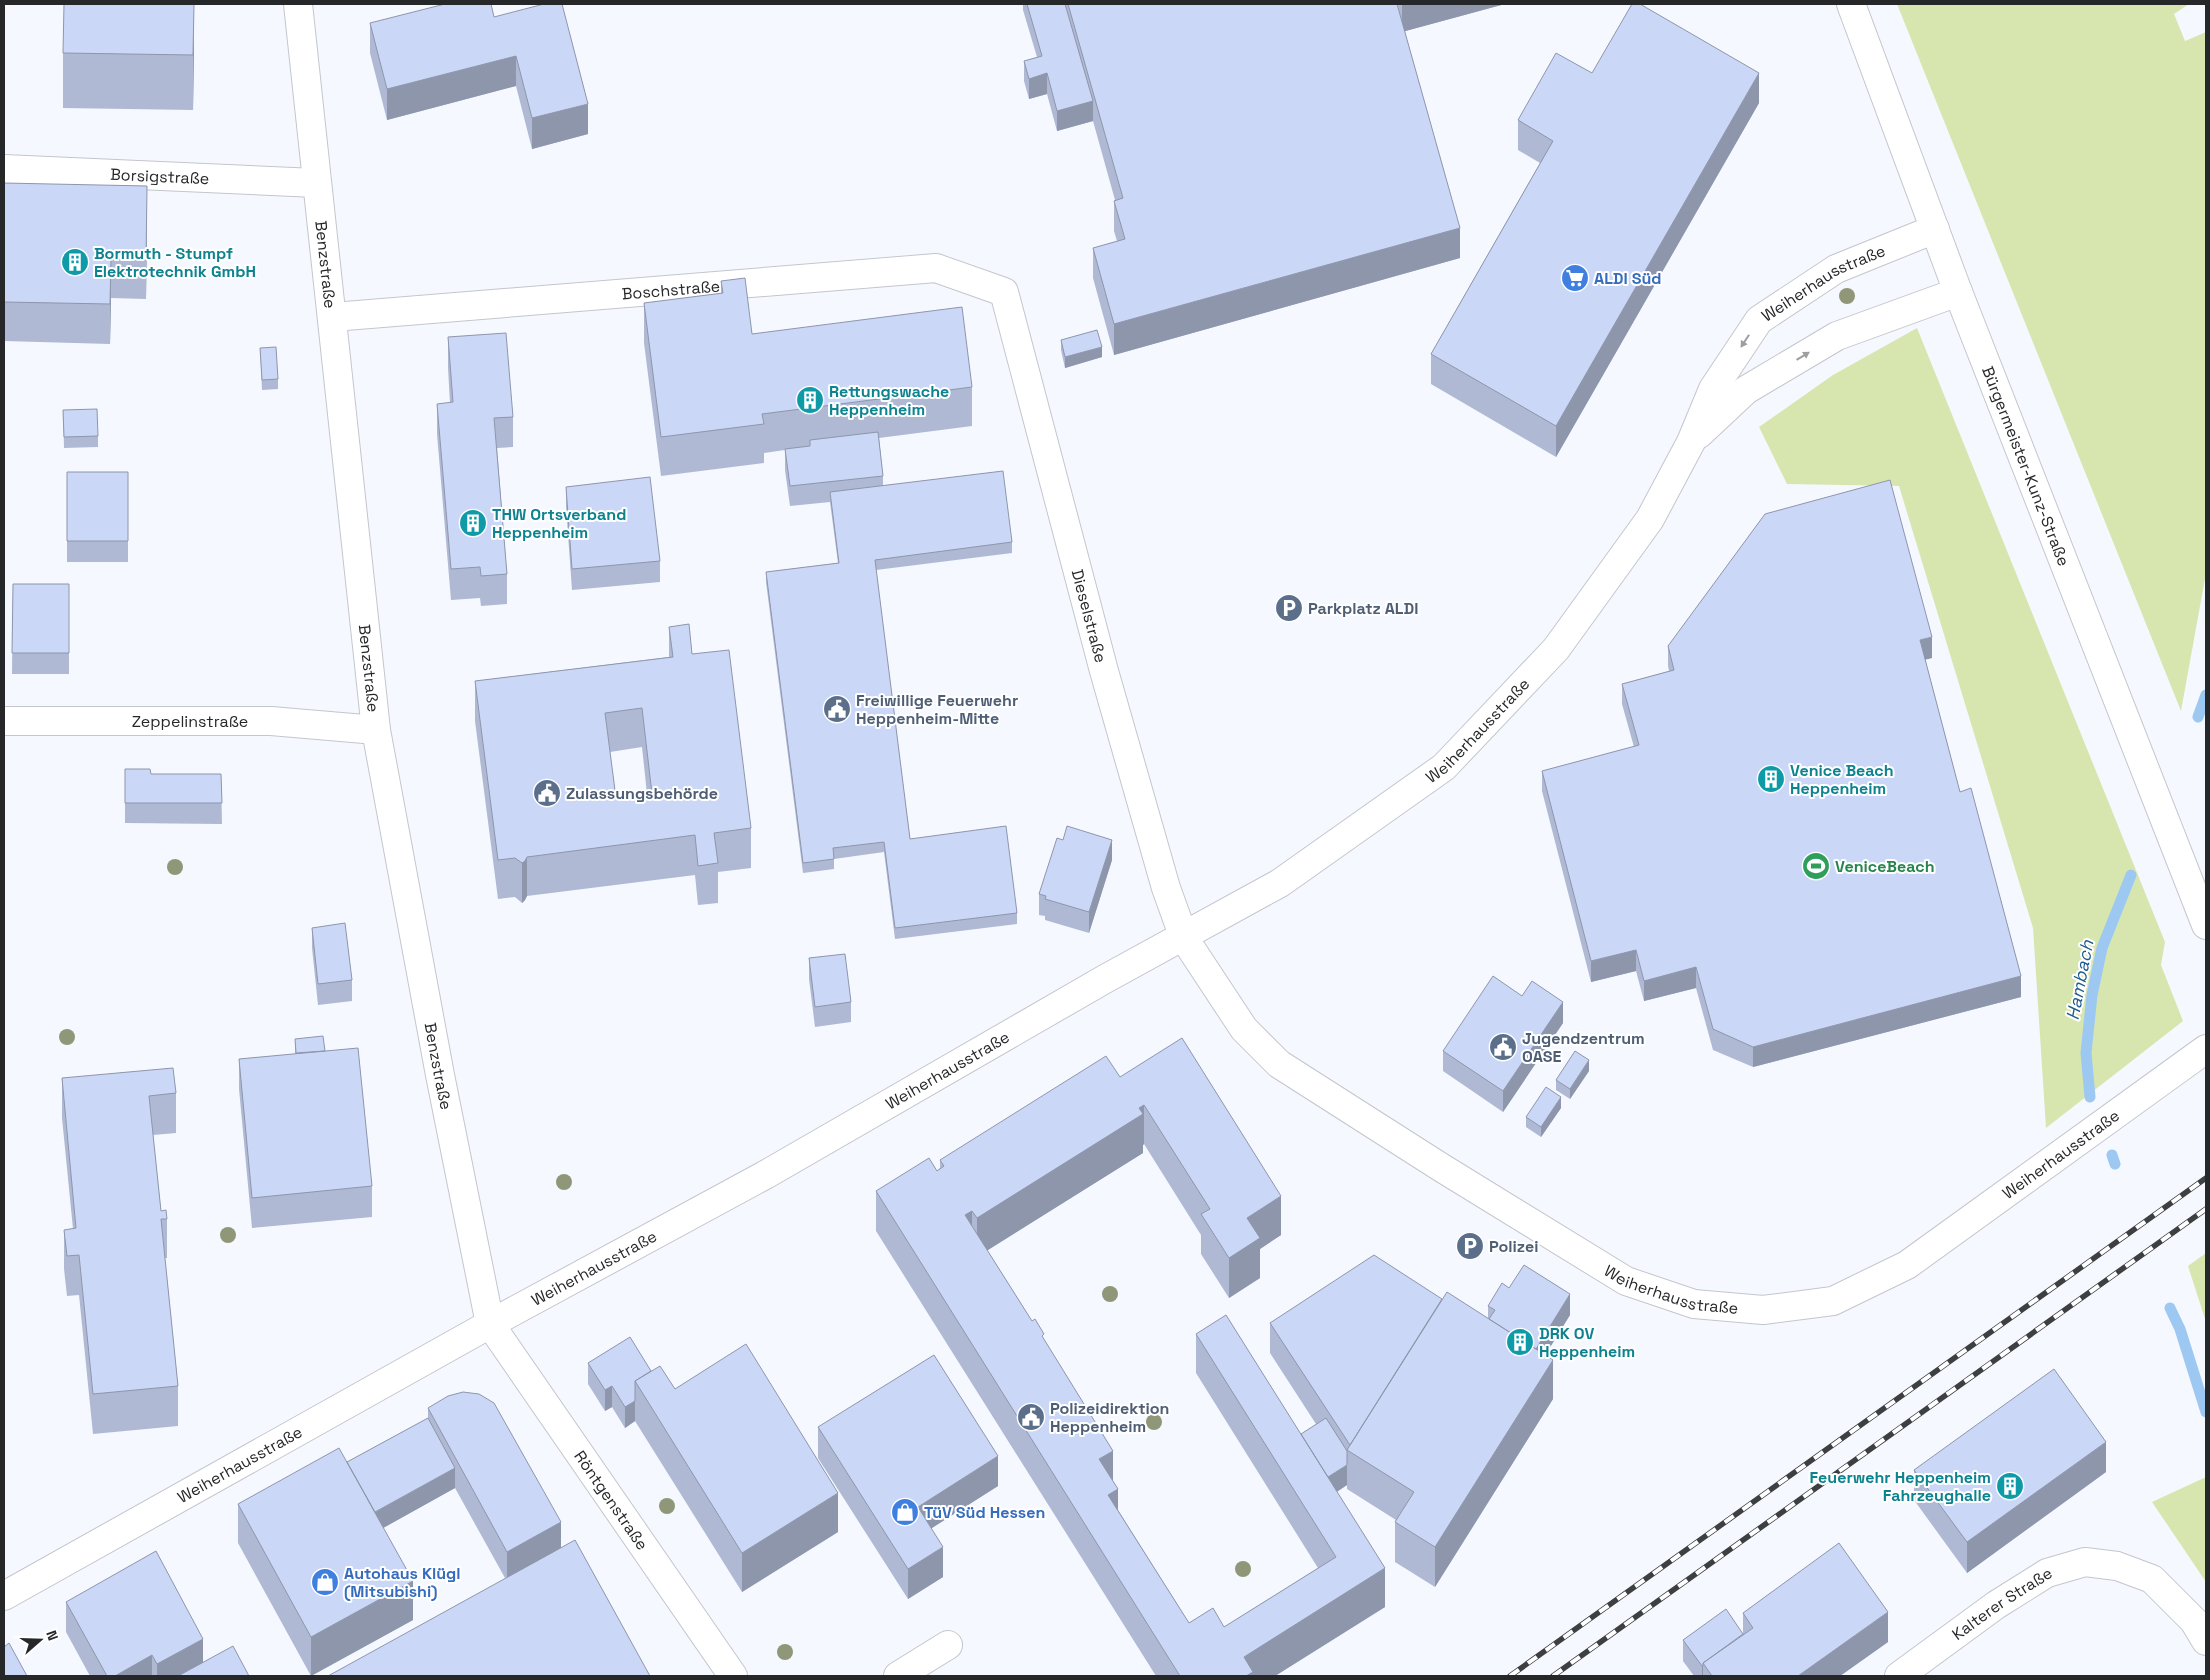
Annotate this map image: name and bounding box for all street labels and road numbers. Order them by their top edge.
street label: Borsigstraße [110,164,210,189]
street label: Benzstraße [310,220,341,310]
street label: Weiherhausstraße [1758,240,1889,326]
street label: Boschstraße [621,276,721,304]
street label: Bürgermeister-Kunz-Straße [1977,363,2074,569]
street label: Dieselstraße [1067,567,1111,665]
street label: Benzstraße [354,623,384,713]
street label: Weiherhausstraße [1421,674,1534,788]
street label: Zeppelinstraße [132,711,248,732]
street label: Benzstraße [419,1021,457,1112]
street label: Weiherhausstraße [882,1026,1013,1114]
street label: Weiherhausstraße [1998,1105,2124,1204]
street label: Weiherhausstraße [528,1226,660,1311]
street label: Weiherhausstraße [1600,1260,1739,1319]
street label: Weiherhausstraße [174,1421,306,1508]
street label: Röntgenstraße [569,1447,653,1554]
street label: Kalterer Straße [1948,1562,2056,1645]

